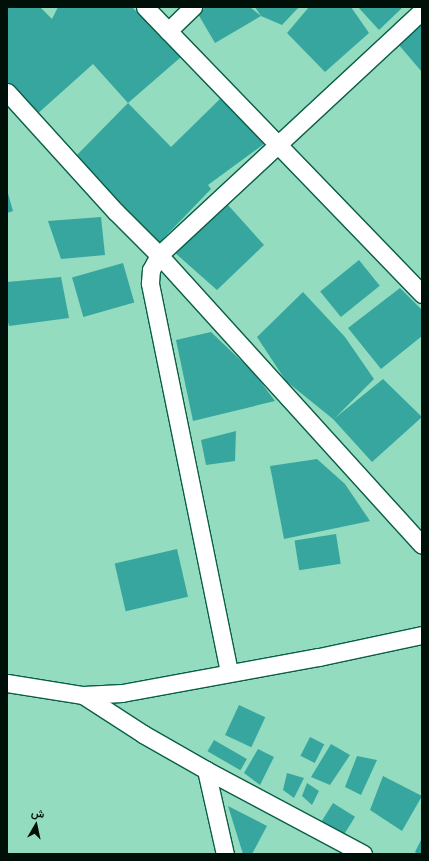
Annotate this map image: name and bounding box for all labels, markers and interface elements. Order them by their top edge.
text: ش [30,804,46,822]
north arrow [16,805,56,845]

